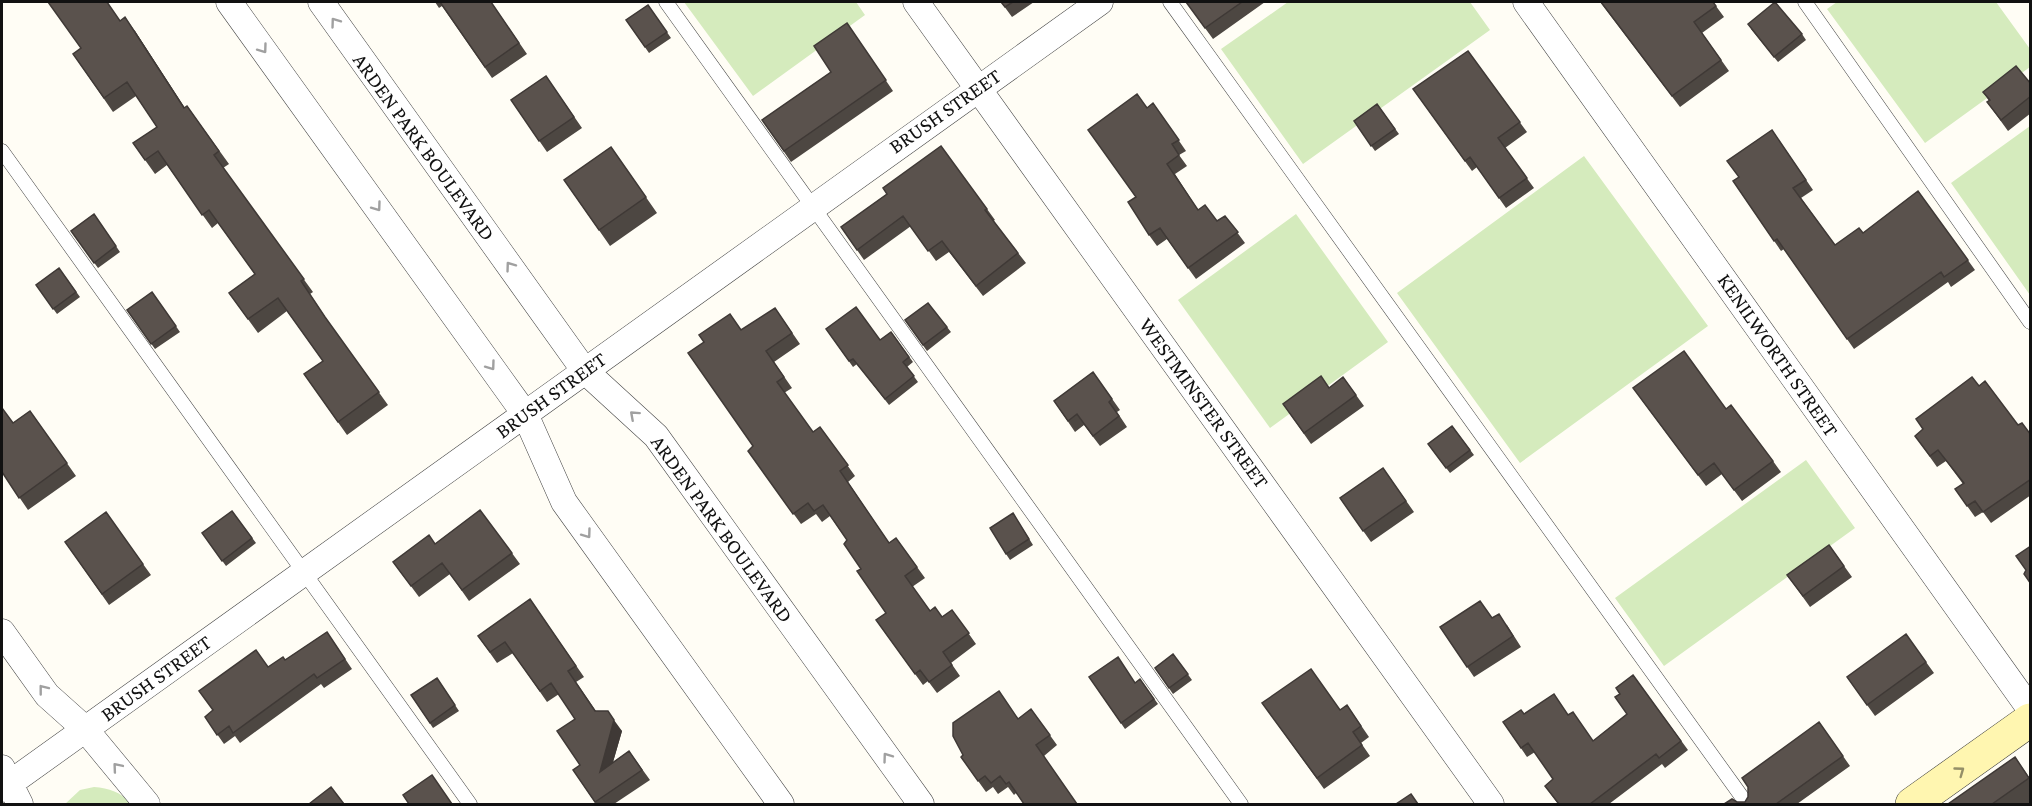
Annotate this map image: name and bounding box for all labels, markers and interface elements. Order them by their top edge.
one-way arrow [331,17,342,28]
one-way arrow [256,43,267,54]
street label: ARDEN PARK BOULEVARD [348,49,500,245]
street label: BRUSH STREET [884,63,1006,158]
one-way arrow [370,201,381,212]
one-way arrow [506,262,517,273]
street label: KENILWORTH STREET [1713,269,1844,442]
street label: WESTMINSTER STREET [1134,313,1274,493]
street label: BRUSH STREET [491,346,611,443]
one-way arrow [483,359,494,370]
one-way arrow [630,412,641,423]
street label: ARDEN PARK BOULEVARD [646,431,798,627]
one-way arrow [580,527,591,538]
street label: BRUSH STREET [96,629,216,726]
one-way arrow [39,685,50,696]
one-way arrow [883,753,894,764]
one-way arrow [113,763,124,774]
one-way arrow [1953,767,1964,778]

